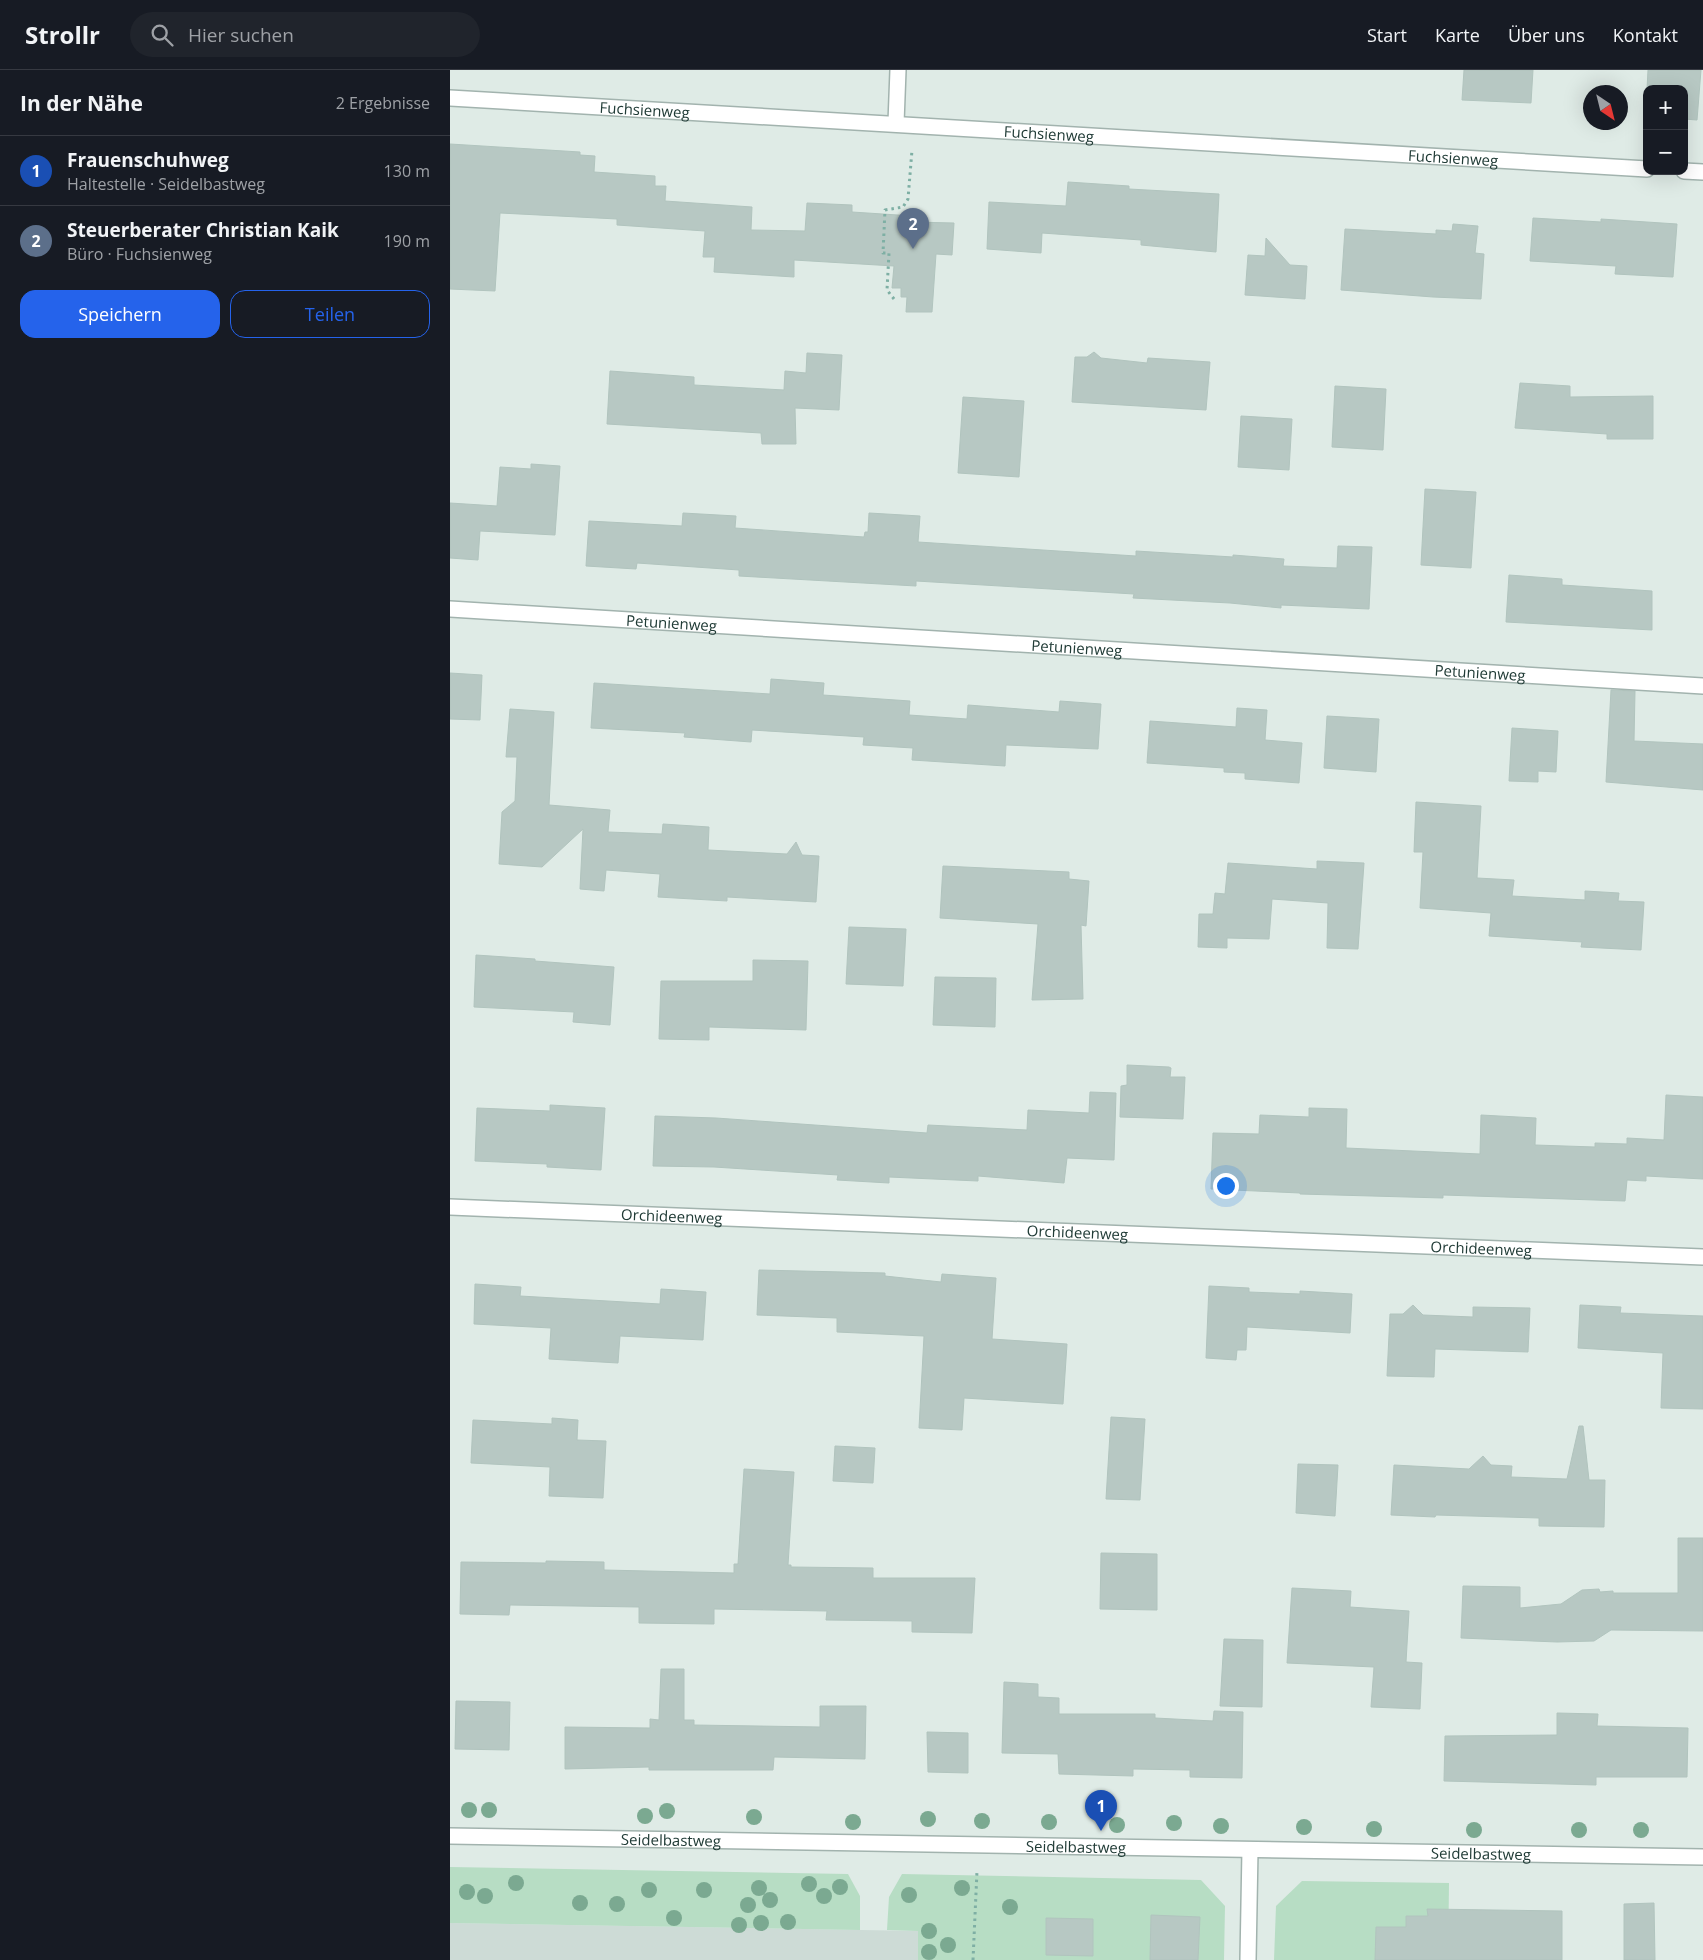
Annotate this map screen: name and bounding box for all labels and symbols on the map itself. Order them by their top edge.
north arrow [1583,85,1628,130]
street label: Fuchsienweg [599,97,690,122]
street label: Fuchsienweg [1003,121,1095,146]
street label: Fuchsienweg [1408,145,1499,170]
pin: 2 [897,208,929,249]
street label: Petunienweg [626,610,718,635]
street label: Petunienweg [1031,635,1123,660]
street label: Petunienweg [1434,660,1526,685]
your location [1213,1173,1239,1199]
street label: Orchideenweg [621,1204,723,1228]
street label: Orchideenweg [1026,1220,1129,1244]
street label: Orchideenweg [1430,1236,1532,1260]
pin: 1 [1085,1790,1117,1831]
street label: Seidelbastweg [621,1829,721,1851]
street label: Seidelbastweg [1026,1836,1126,1857]
street label: Seidelbastweg [1431,1842,1531,1864]

